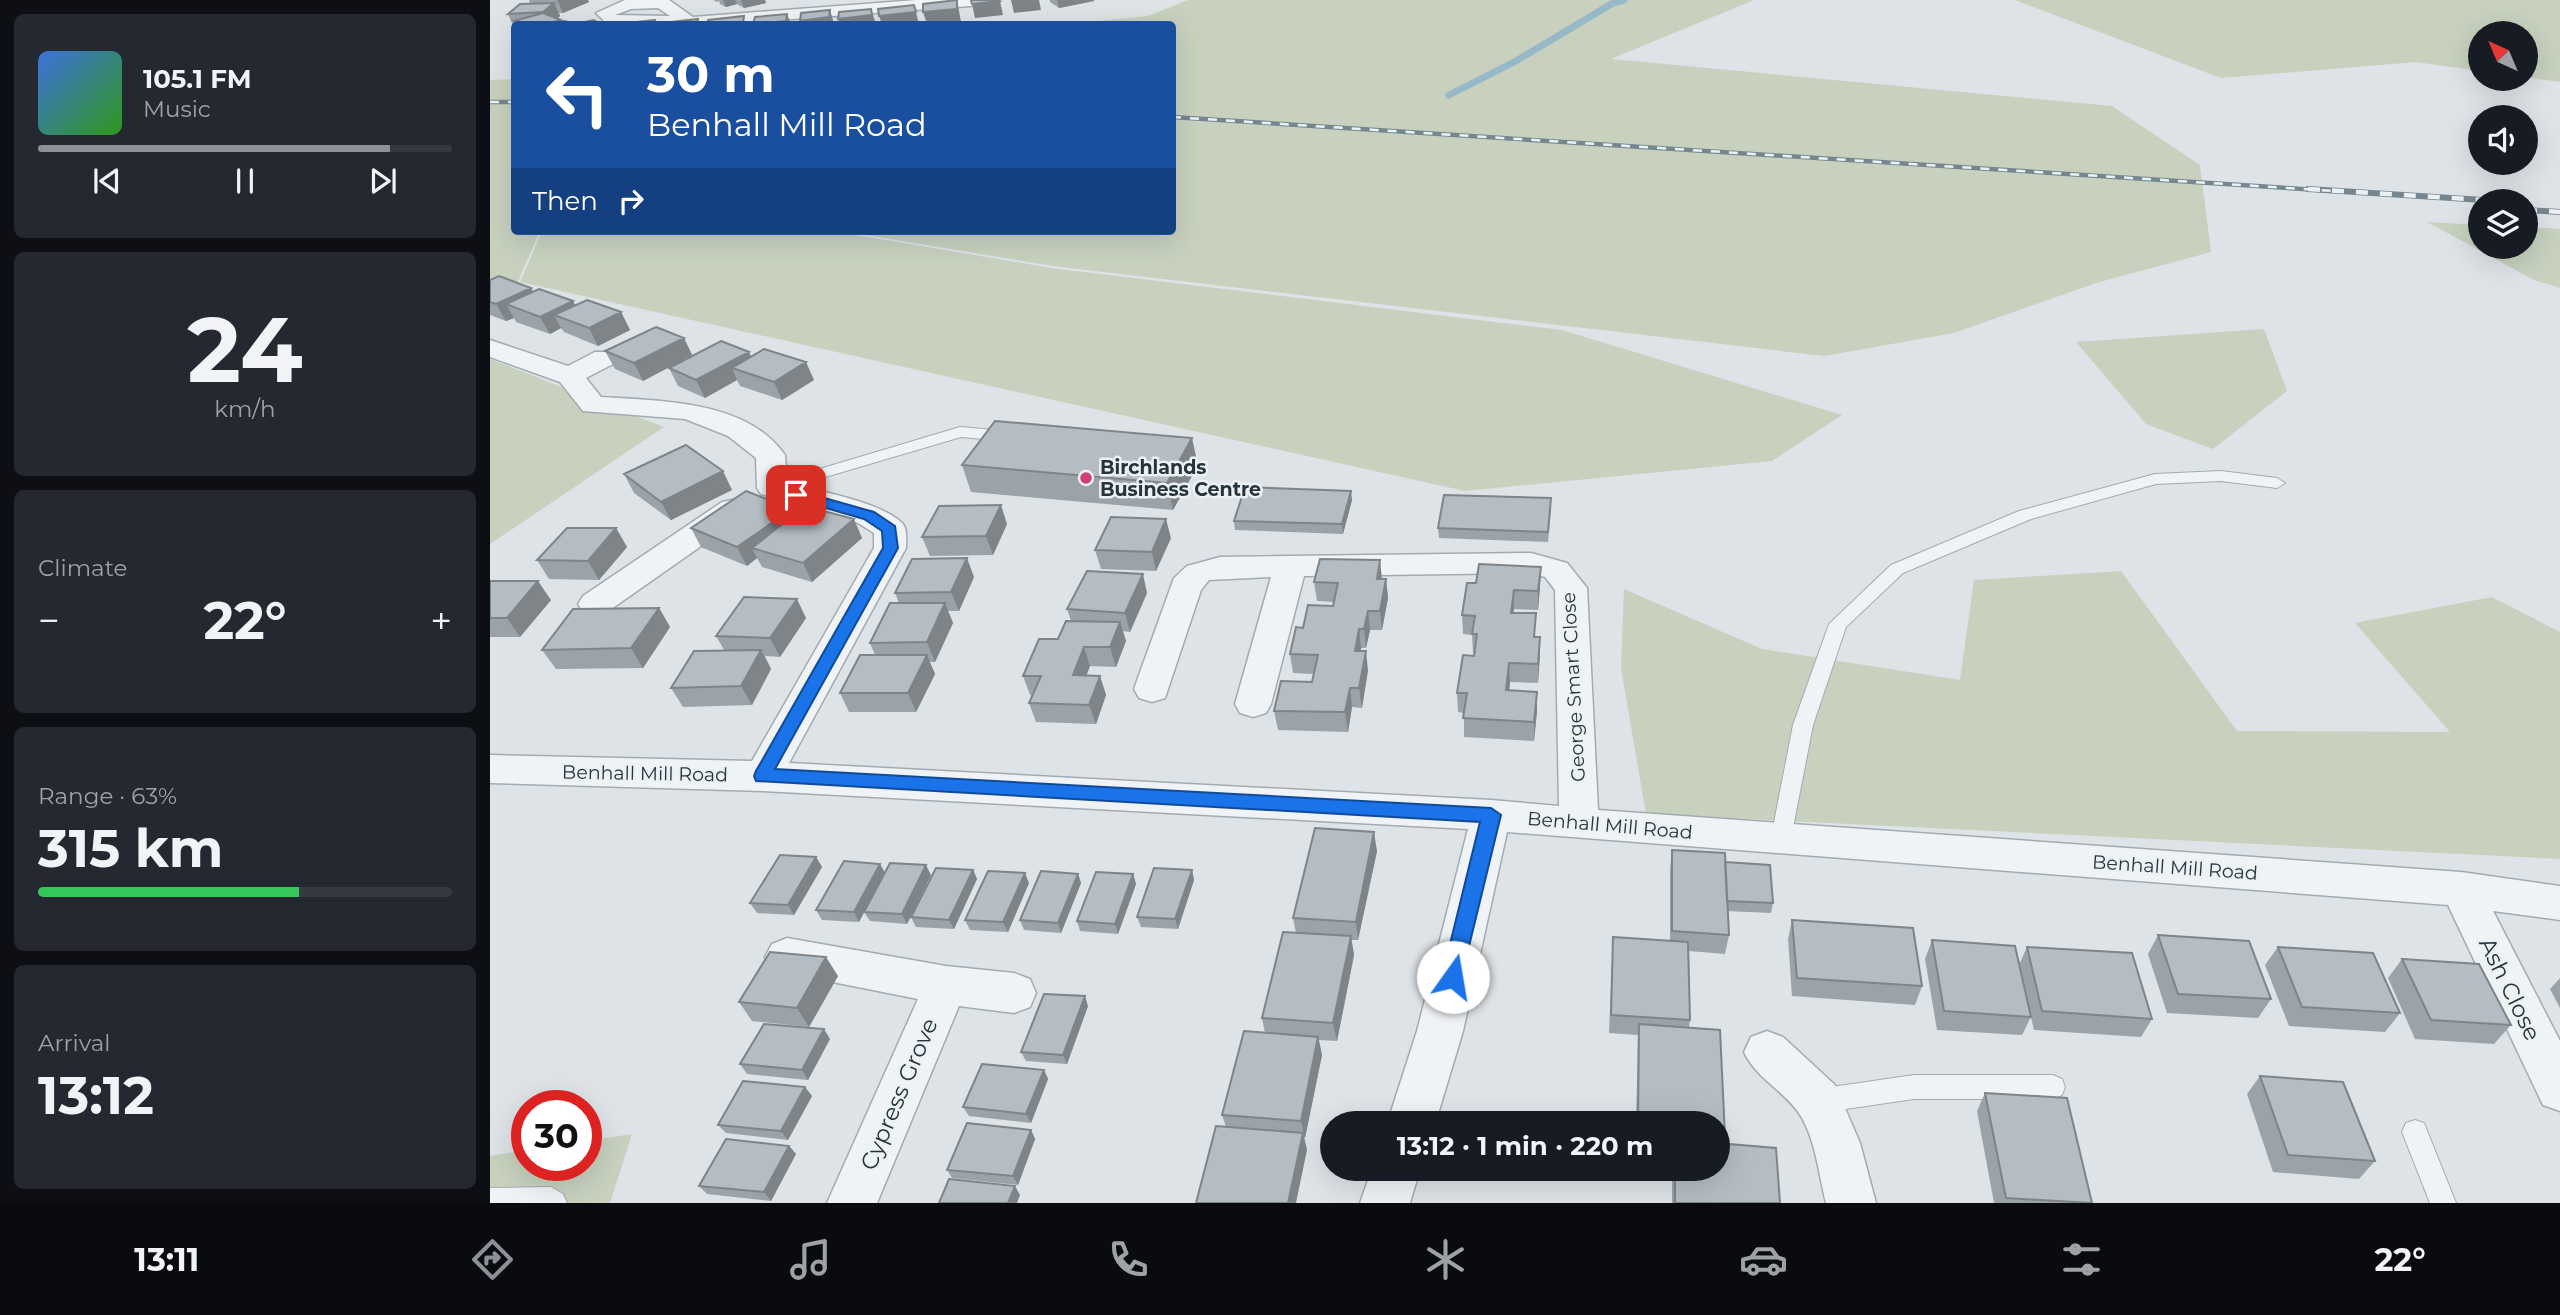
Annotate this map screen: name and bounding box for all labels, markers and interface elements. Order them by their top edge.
north arrow [2468,21,2538,91]
map controls [2468,21,2538,259]
text: 30 m [647,45,775,104]
icon: left [532,49,623,140]
text: 105.1 FM [143,63,252,95]
text: Music [143,95,211,123]
text: Benhall Mill Road [647,105,927,144]
button: sound [2468,105,2538,175]
icon: previous [88,162,126,200]
icon: pause [226,162,264,200]
icon: next [364,162,402,200]
icon: right [612,182,650,220]
text: Then [532,185,598,217]
button: layers [2468,189,2538,259]
text: 24 [187,294,303,405]
text: km/h [214,395,276,423]
place label: Birchlands Business Centre [1100,456,1261,501]
pin [766,465,826,525]
marker: Birchlands Business Centre [1078,470,1094,486]
icon: arrive [777,476,815,514]
text: Climate [38,554,127,582]
text: 22° [203,589,287,652]
street label: George Smart Close [1557,592,1590,782]
text: − [38,597,60,644]
text: + [430,597,452,644]
street label: Benhall Mill Road [562,761,728,786]
text: Range · 63% [38,782,177,810]
street label: Benhall Mill Road [1526,807,1694,844]
text: 315 km [38,817,223,880]
street label: Benhall Mill Road [2091,850,2259,885]
street label: Ash Close [2473,933,2547,1045]
position arrow [1416,940,1490,1014]
street label: Cypress Grove [854,1014,944,1174]
text: Arrival [38,1029,111,1057]
text: 13:12 [38,1064,154,1127]
speed limit sign: 30 [511,1090,602,1181]
text: 13:12 · 1 min · 220 m [1397,1130,1653,1162]
icon: directions [468,1235,517,1284]
icon: music [786,1235,835,1284]
icon: phone [1104,1235,1153,1284]
icon: climate [1421,1235,1470,1284]
icon: car [1739,1235,1788,1284]
icon: filters [2057,1235,2106,1284]
text: 13:11 [134,1240,199,1279]
text: 22° [2374,1240,2426,1279]

